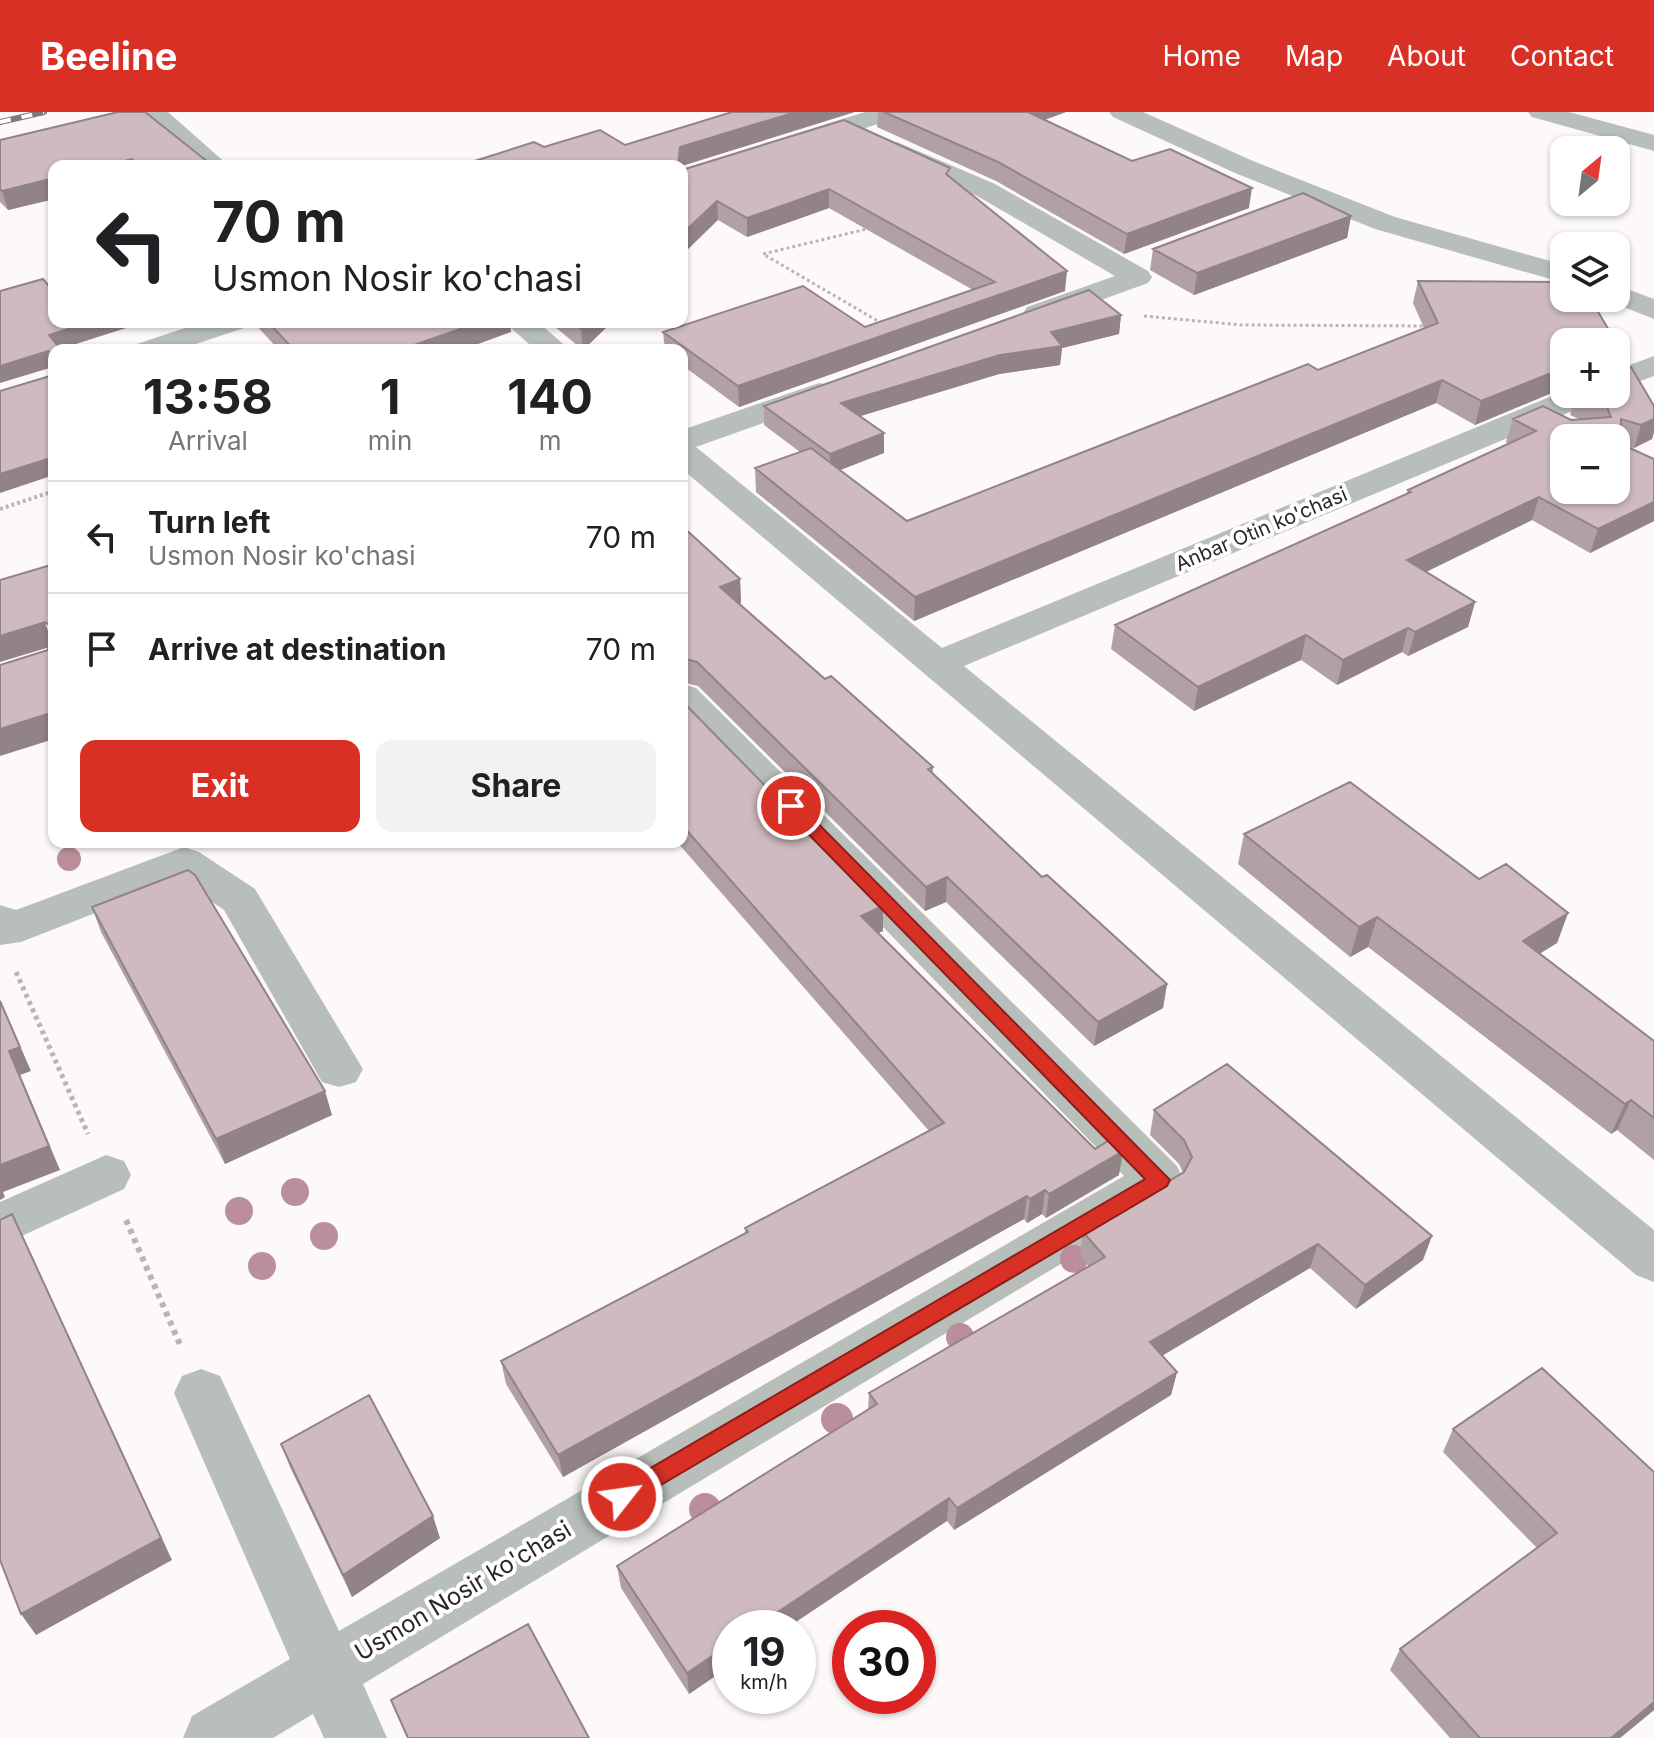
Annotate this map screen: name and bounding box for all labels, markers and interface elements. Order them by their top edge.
text: Beeline [40,33,177,79]
text: Home [1162,39,1241,73]
text: Map [1285,39,1343,73]
text: About [1387,39,1466,73]
text: Contact [1510,39,1614,73]
north arrow [1550,136,1630,216]
map controls [1550,136,1630,504]
text: 70 m [212,188,346,256]
icon: left [80,192,184,296]
button: layers [1550,232,1630,312]
text: Usmon Nosir ko'chasi [212,256,582,300]
button: + [1550,328,1630,408]
text: 13:58 [143,367,273,426]
text: 1 [380,367,400,426]
text: 140 [507,367,593,426]
button: − [1550,424,1630,504]
text: Arrival [168,425,248,456]
text: min [368,425,412,456]
text: m [539,425,562,456]
street label: Anbar Otin ko'chasi [1171,482,1351,576]
text: Turn left [148,504,270,540]
icon: left [80,515,124,559]
text: 70 m [586,519,656,555]
text: Usmon Nosir ko'chasi [148,540,416,571]
icon: arrive [80,627,124,671]
text: Arrive at destination [148,631,446,667]
text: 70 m [586,631,656,667]
button: Exit [80,740,360,832]
button: Share [376,740,656,832]
pin [757,772,825,840]
icon: arrive [769,784,813,828]
position arrow [580,1455,664,1539]
street label: Usmon Nosir ko'chasi [349,1515,576,1667]
speed limit sign: 30 [832,1610,936,1714]
text: 19 [742,1627,786,1676]
text: km/h [740,1670,788,1694]

